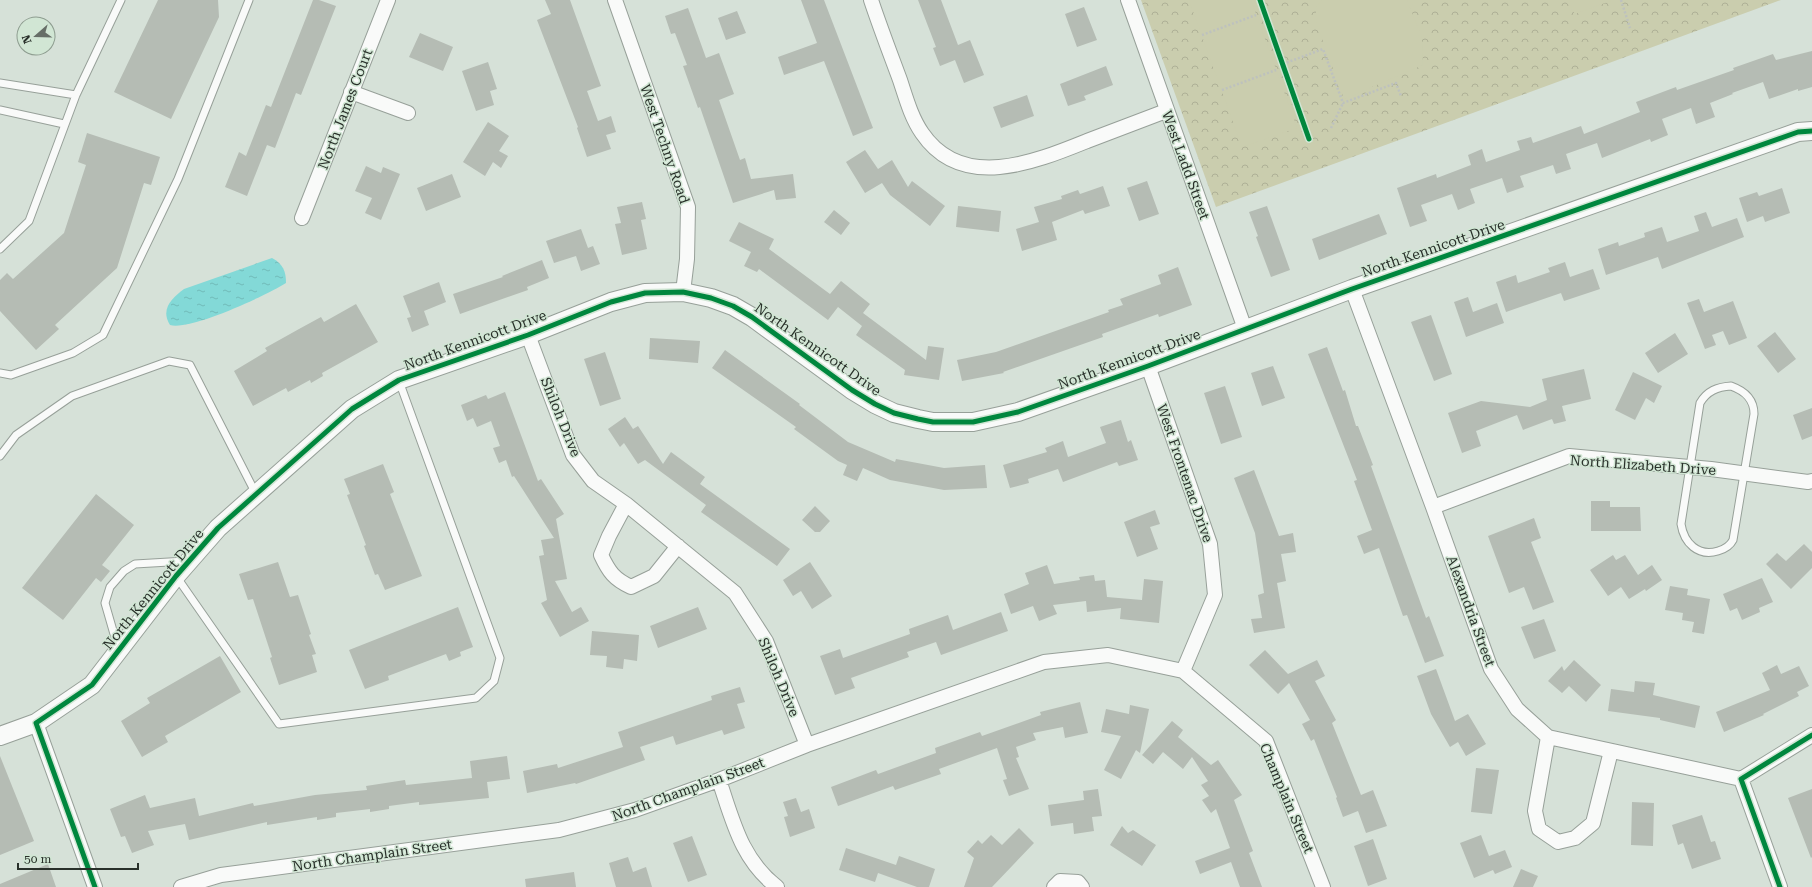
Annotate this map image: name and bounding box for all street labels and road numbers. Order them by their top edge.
street label: North James Court [315,46,375,172]
street label: West Techny Road [637,82,693,206]
street label: West Ladd Street [1159,108,1213,222]
street label: North Kennicott Drive [1359,216,1507,280]
street label: North Kennicott Drive [752,299,885,399]
street label: North Kennicott Drive [401,307,549,373]
street label: North Kennicott Drive [1055,326,1203,392]
street label: Shiloh Drive [538,375,584,459]
street label: West Frontenac Drive [1154,402,1216,545]
street label: North Elizabeth Drive [1569,452,1717,478]
street label: North Kennicott Drive [99,525,207,653]
street label: Alexandria Street [1443,553,1499,669]
street label: Shiloh Drive [755,635,803,719]
street label: Champlain Street [1257,741,1317,855]
street label: North Champlain Street [610,754,766,824]
street label: North Champlain Street [291,836,453,874]

